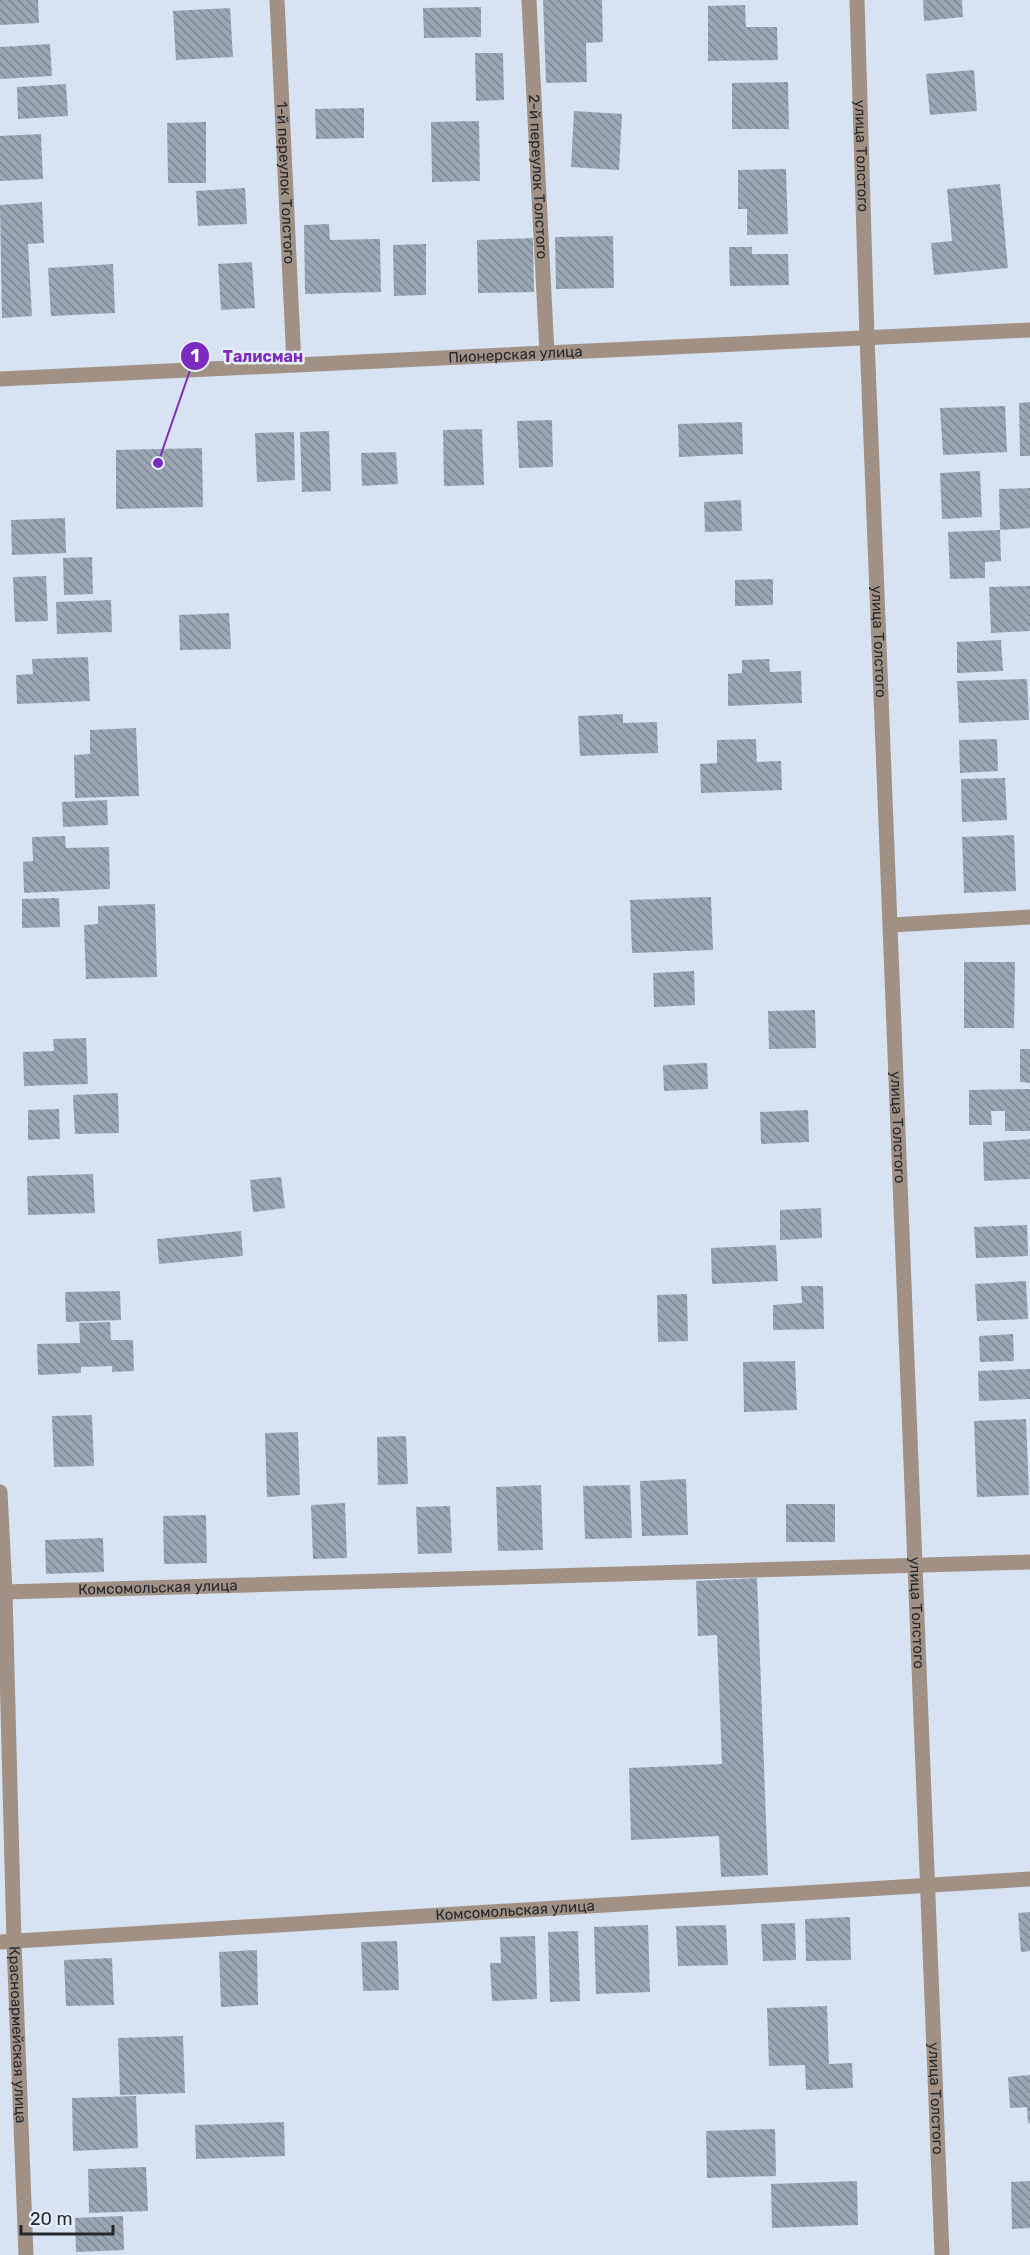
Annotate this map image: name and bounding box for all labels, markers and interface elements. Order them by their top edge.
street label: 2-й переулок Толстого [525,94,551,260]
street label: улица Толстого [851,100,872,212]
street label: 1-й переулок Толстого [273,101,298,265]
callout: Талисман [180,339,315,373]
street label: Пионерская улица [448,342,583,367]
text: 1 [191,345,199,367]
text: Талисман [223,347,303,366]
street label: улица Толстого [868,585,890,698]
street label: улица Толстого [887,1071,909,1184]
street label: улица Толстого [906,1556,928,1669]
street label: Комсомольская улица [78,1576,238,1599]
street label: Комсомольская улица [435,1897,595,1924]
street label: Красноармейская улица [5,1946,30,2124]
street label: улица Толстого [925,2042,947,2155]
scale bar [21,2198,112,2236]
text: 20 m [30,2208,72,2230]

